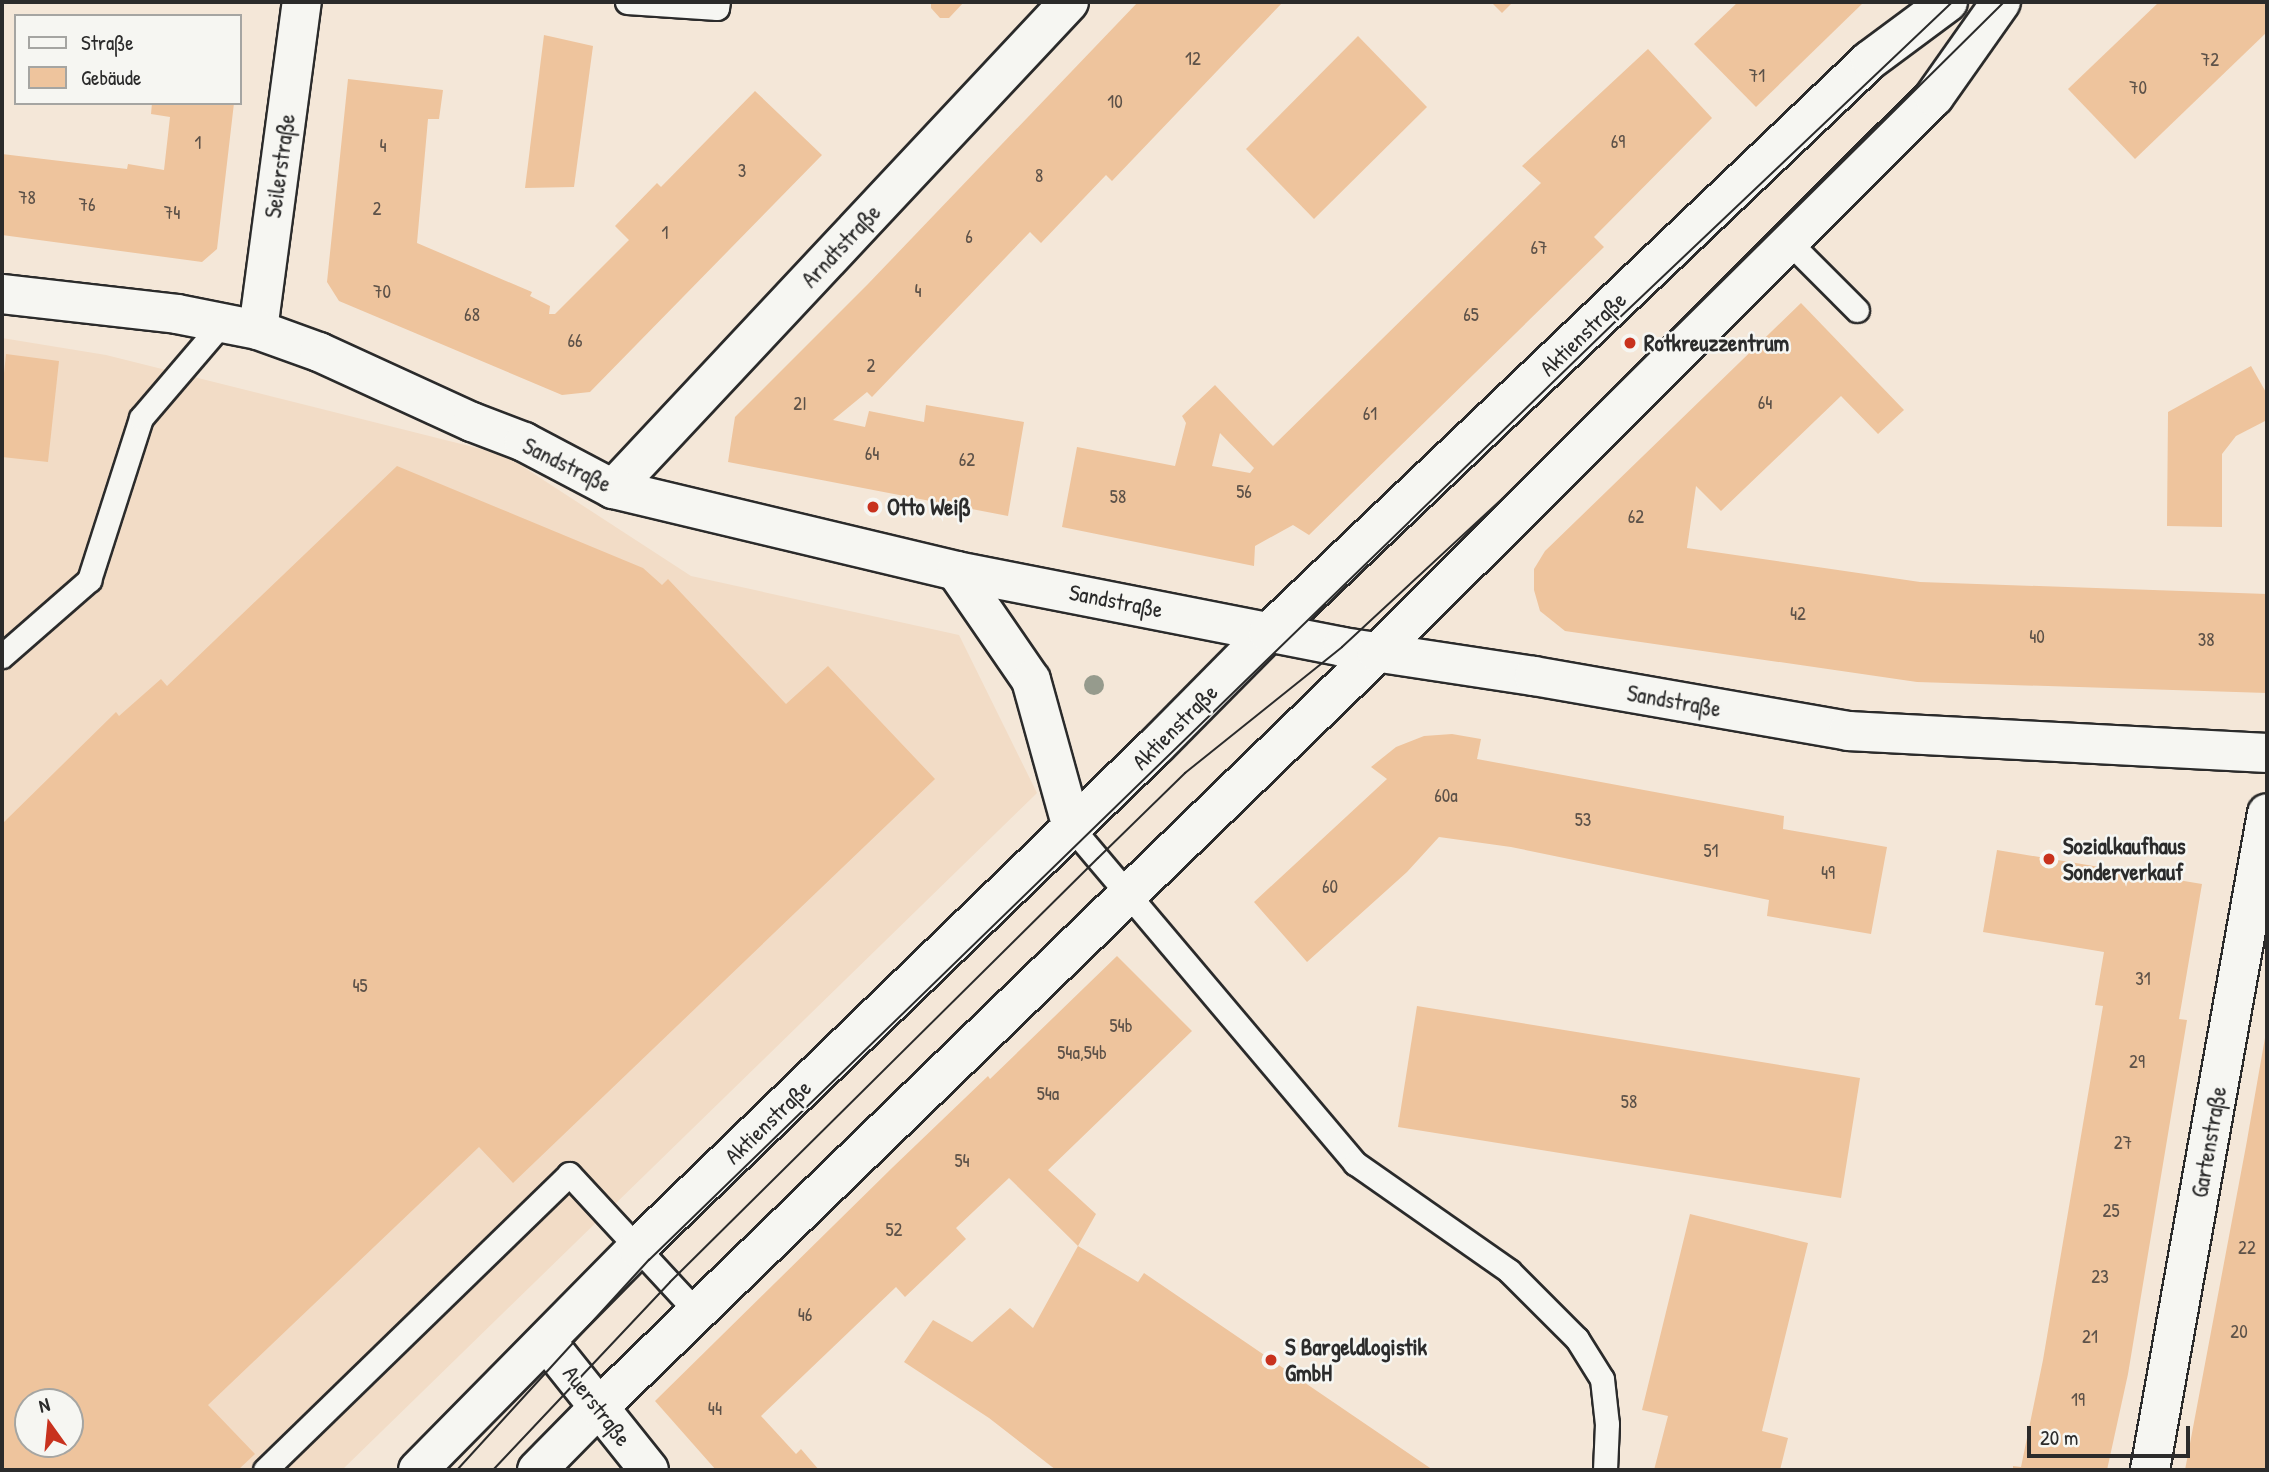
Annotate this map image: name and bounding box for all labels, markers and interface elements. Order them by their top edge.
legend [14,14,242,105]
text: Straße [81,28,134,57]
house number: 12 [1185,48,1201,70]
house number: 72 [2201,49,2219,71]
text: Gebäude [81,63,141,92]
house number: 71 [1749,65,1765,87]
house number: 70 [2129,77,2147,99]
house number: 10 [1107,91,1123,113]
street label: Seilerstraße [259,112,301,220]
house number: 69 [1611,131,1625,153]
house number: 1 [195,132,201,154]
house number: 4 [379,135,387,157]
house number: 3 [738,160,746,182]
house number: 8 [1035,165,1043,187]
house number: 78 [18,187,36,209]
house number: 76 [79,194,95,216]
house number: 2 [373,198,381,220]
street label: Arndtstraße [796,199,886,293]
house number: 74 [164,202,180,224]
house number: 1 [662,222,668,244]
house number: 6 [965,226,973,248]
house number: 67 [1531,237,1547,259]
house number: 4 [914,280,922,302]
house number: 70 [373,281,391,303]
street label: Aktienstraße [1534,286,1632,382]
house number: 68 [464,304,480,326]
house number: 65 [1463,304,1479,326]
place label: Rotkreuzzentrum [1644,329,1789,357]
house number: 66 [567,330,583,352]
marker: Rotkreuzzentrum [1622,335,1638,351]
house number: 2 [867,355,875,377]
house number: 64 [1758,392,1772,414]
house number: 2I [793,393,807,415]
house number: 61 [1363,403,1377,425]
street label: Sandstraße [518,432,616,498]
house number: 64 [865,443,879,465]
house number: 62 [959,449,975,471]
house number: 56 [1236,481,1252,503]
house number: 58 [1110,486,1126,508]
place label: Otto Weiß [887,493,971,521]
marker: Otto Weiß [865,499,881,515]
house number: 62 [1628,506,1644,528]
street label: Sandstraße [1067,578,1165,624]
house number: 42 [1790,603,1806,625]
house number: 40 [2029,626,2045,648]
house number: 38 [2198,629,2214,651]
street label: Aktienstraße [1127,679,1223,775]
street label: Sandstraße [1625,679,1723,723]
house number: 60a [1434,785,1458,807]
house number: 53 [1575,809,1591,831]
place label: Sozialkaufhaus Sonderverkauf [2063,832,2186,886]
house number: 51 [1704,840,1718,862]
marker: Sozialkaufhaus Sonderverkauf [2041,851,2057,867]
house number: 49 [1821,862,1835,884]
house number: 60 [1322,876,1338,898]
house number: 31 [2135,968,2151,990]
house number: 45 [352,975,368,997]
house number: 54b [1110,1015,1132,1037]
house number: 54a,54b [1057,1042,1107,1064]
house number: 29 [2129,1051,2145,1073]
street label: Aktienstraße [719,1074,817,1170]
house number: 54a [1037,1083,1059,1105]
street label: Gartenstraße [2186,1084,2232,1200]
house number: 58 [1621,1091,1637,1113]
house number: 27 [2114,1132,2132,1154]
house number: 54 [954,1150,970,1172]
house number: 25 [2103,1200,2119,1222]
house number: 52 [886,1219,902,1241]
house number: 22 [2238,1237,2256,1259]
house number: 23 [2091,1266,2109,1288]
house number: 46 [798,1304,812,1326]
house number: 20 [2230,1321,2248,1343]
house number: 21 [2082,1326,2098,1348]
place label: S Bargeldlogistik GmbH [1285,1333,1427,1387]
marker: S Bargeldlogistik GmbH [1263,1352,1279,1368]
street label: Auerstraße [557,1360,637,1452]
north arrow [14,1388,84,1458]
house number: 19 [2071,1389,2085,1411]
text: N [36,1391,52,1419]
house number: 44 [708,1398,722,1420]
scale bar [2031,1412,2194,1456]
text: 20 m [2040,1423,2078,1452]

